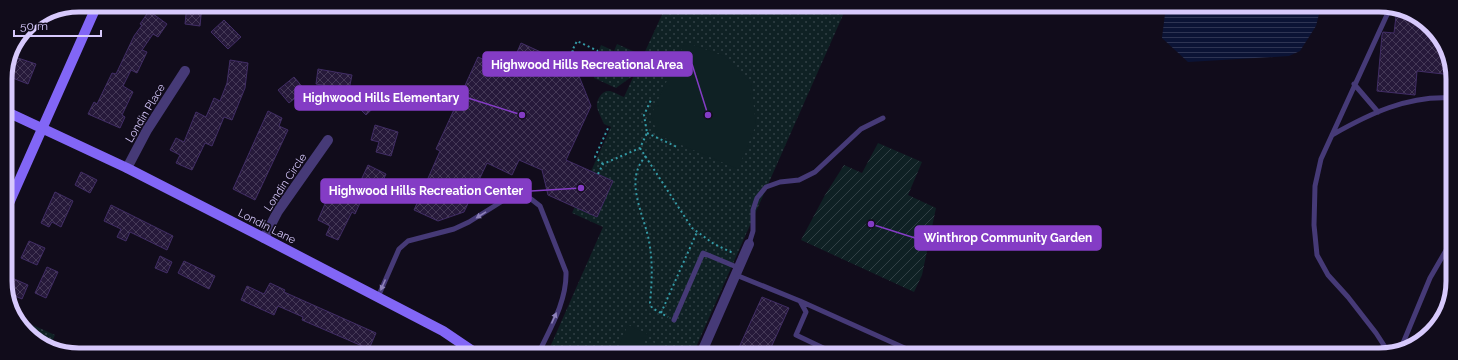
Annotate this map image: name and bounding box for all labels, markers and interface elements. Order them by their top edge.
scale bar [14,12,101,38]
text: 50 m [20,19,48,33]
callout: Highwood Hills Recreational Area [483,52,692,76]
text: Highwood Hills Recreational Area [491,58,683,72]
street label: Londin Place [123,81,168,145]
callout: Highwood Hills Elementary [295,86,468,110]
text: Highwood Hills Elementary [303,91,460,105]
street label: Londin Circle [261,150,310,214]
callout: Highwood Hills Recreation Center [321,179,531,203]
text: Highwood Hills Recreation Center [329,184,524,198]
street label: Londin Lane [236,206,298,247]
one-way arrow [475,211,487,218]
callout: Winthrop Community Garden [915,226,1101,250]
text: Winthrop Community Garden [924,231,1092,245]
one-way arrow [380,279,386,291]
one-way arrow [551,313,557,324]

